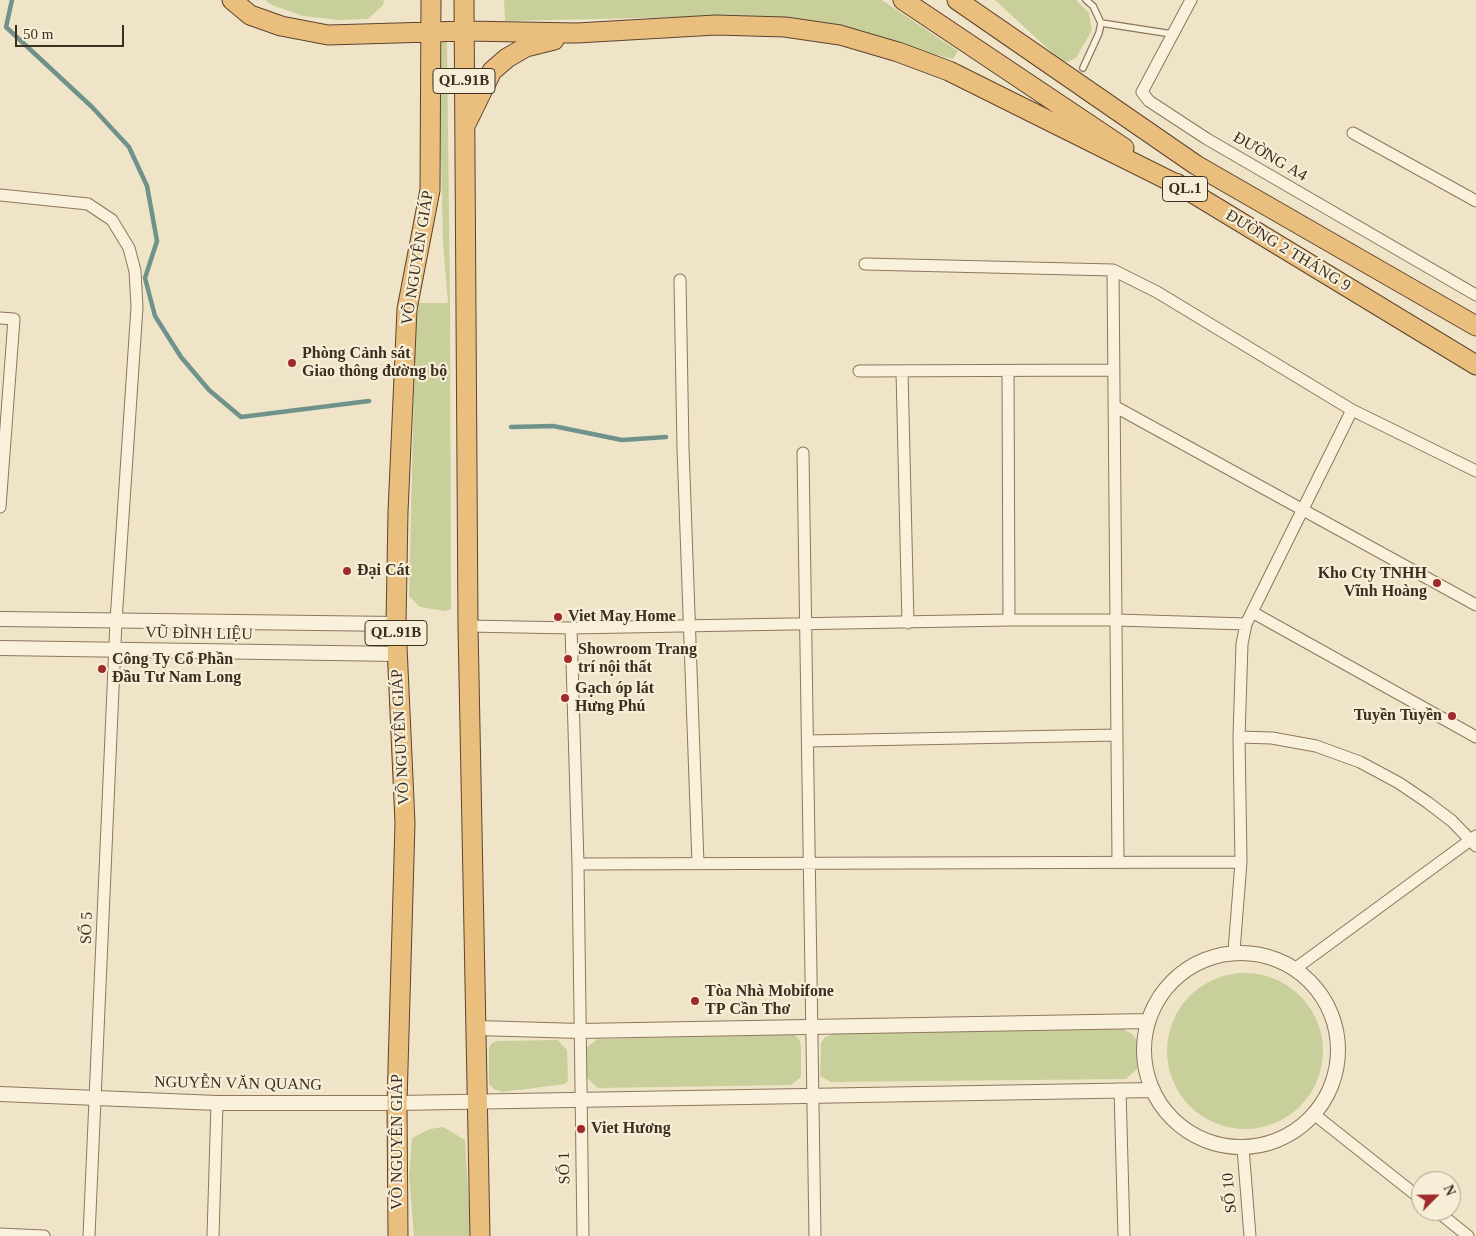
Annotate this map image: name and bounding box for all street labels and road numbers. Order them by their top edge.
road number: QL.91B [433,68,495,94]
street label: ĐƯỜNG A4 [1230,128,1310,186]
road number: QL.1 [1162,176,1208,202]
street label: VÕ NGUYÊN GIÁP [398,189,438,327]
street label: ĐƯỜNG 2 THÁNG 9 [1222,206,1354,296]
road number: QL.91B [365,620,427,646]
street label: VŨ ĐÌNH LIỆU [145,623,253,645]
street label: VÕ NGUYÊN GIÁP [388,669,414,805]
street label: SỐ 5 [77,911,97,945]
street label: NGUYỄN VĂN QUANG [154,1073,322,1095]
street label: VÕ NGUYÊN GIÁP [388,1074,408,1210]
street label: SỐ 1 [555,1152,575,1184]
street label: SỐ 10 [1219,1172,1241,1214]

